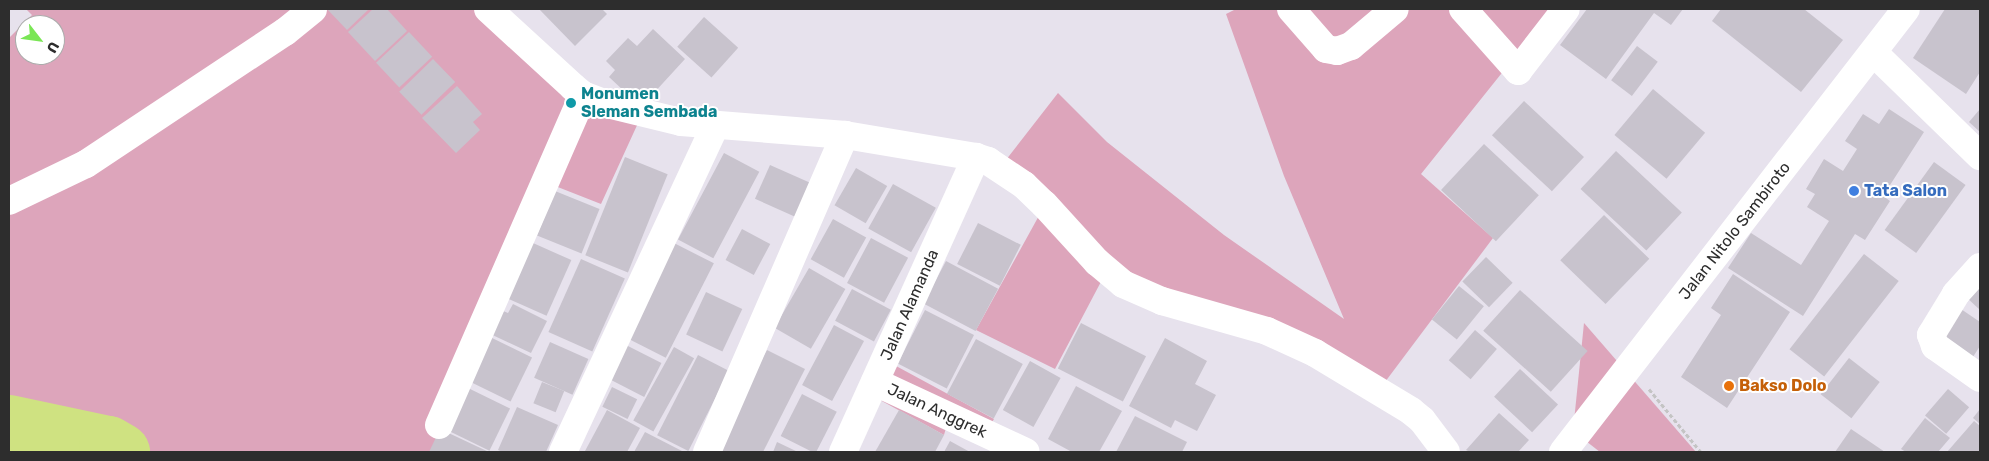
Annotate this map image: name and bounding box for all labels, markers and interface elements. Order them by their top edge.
north arrow [15,15,65,65]
text: U [43,39,62,56]
place label: Monumen Sleman Sembada [581,84,717,122]
marker: Monumen Sleman Sembada [565,97,577,109]
street label: Jalan Nitolo Sambiroto [1675,158,1795,304]
place label: Tata Salon [1864,181,1947,201]
marker: Tata Salon [1848,185,1860,197]
street label: Jalan Alamanda [877,246,943,364]
place label: Bakso Dolo [1739,376,1827,396]
street label: Jalan Anggrek [884,379,990,443]
marker: Bakso Dolo [1723,380,1735,392]

